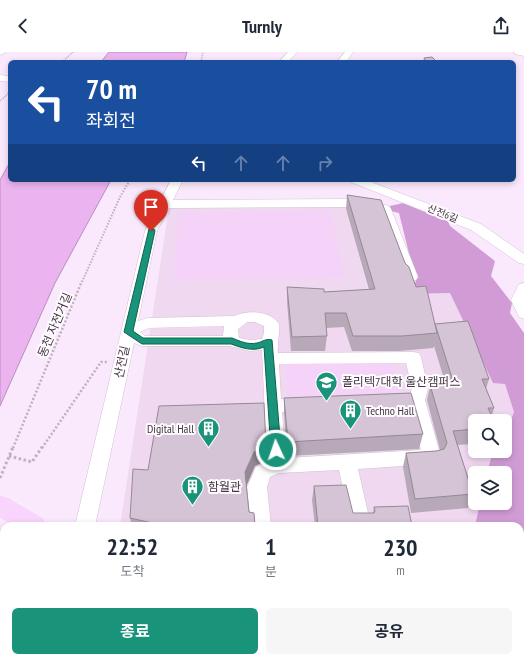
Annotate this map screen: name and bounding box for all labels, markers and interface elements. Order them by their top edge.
icon: back [12,15,34,37]
text: Turnly [242,15,282,38]
icon: share [490,15,512,37]
text: 70 m [86,70,137,107]
icon: left [20,76,72,128]
text: 좌회전 [86,109,136,132]
icon: left [188,152,210,174]
icon: ahead [230,152,252,174]
icon: ahead [272,152,294,174]
icon: right [314,152,336,174]
pin [134,190,168,231]
icon: arrive [140,196,162,218]
street label: 산전6길 [425,201,460,226]
street label: 동천 자전거길 [34,290,75,359]
street label: 산전길 [111,344,132,380]
school or university icon: 폴리텍7대학 울산캠퍼스 [313,369,339,402]
place label: 폴리텍7대학 울산캠퍼스 [342,374,460,389]
building icon: Techno Hall [337,398,363,431]
place label: Techno Hall [366,403,415,418]
map controls [468,414,512,510]
button: search [468,414,512,458]
building icon: Digital Hall [196,416,222,449]
place label: Digital Hall [147,421,194,436]
position arrow [255,429,297,471]
button: layers [468,466,512,510]
building icon: 함월관 [180,474,206,507]
place label: 함월관 [208,479,241,494]
text: 22:52 [106,531,158,562]
text: 1 [265,531,276,562]
text: 230 [383,532,418,563]
text: m [396,562,405,579]
text: 도착 [120,563,144,580]
text: 분 [265,563,277,580]
button: 종료 [12,608,258,654]
button: 공유 [266,608,512,654]

